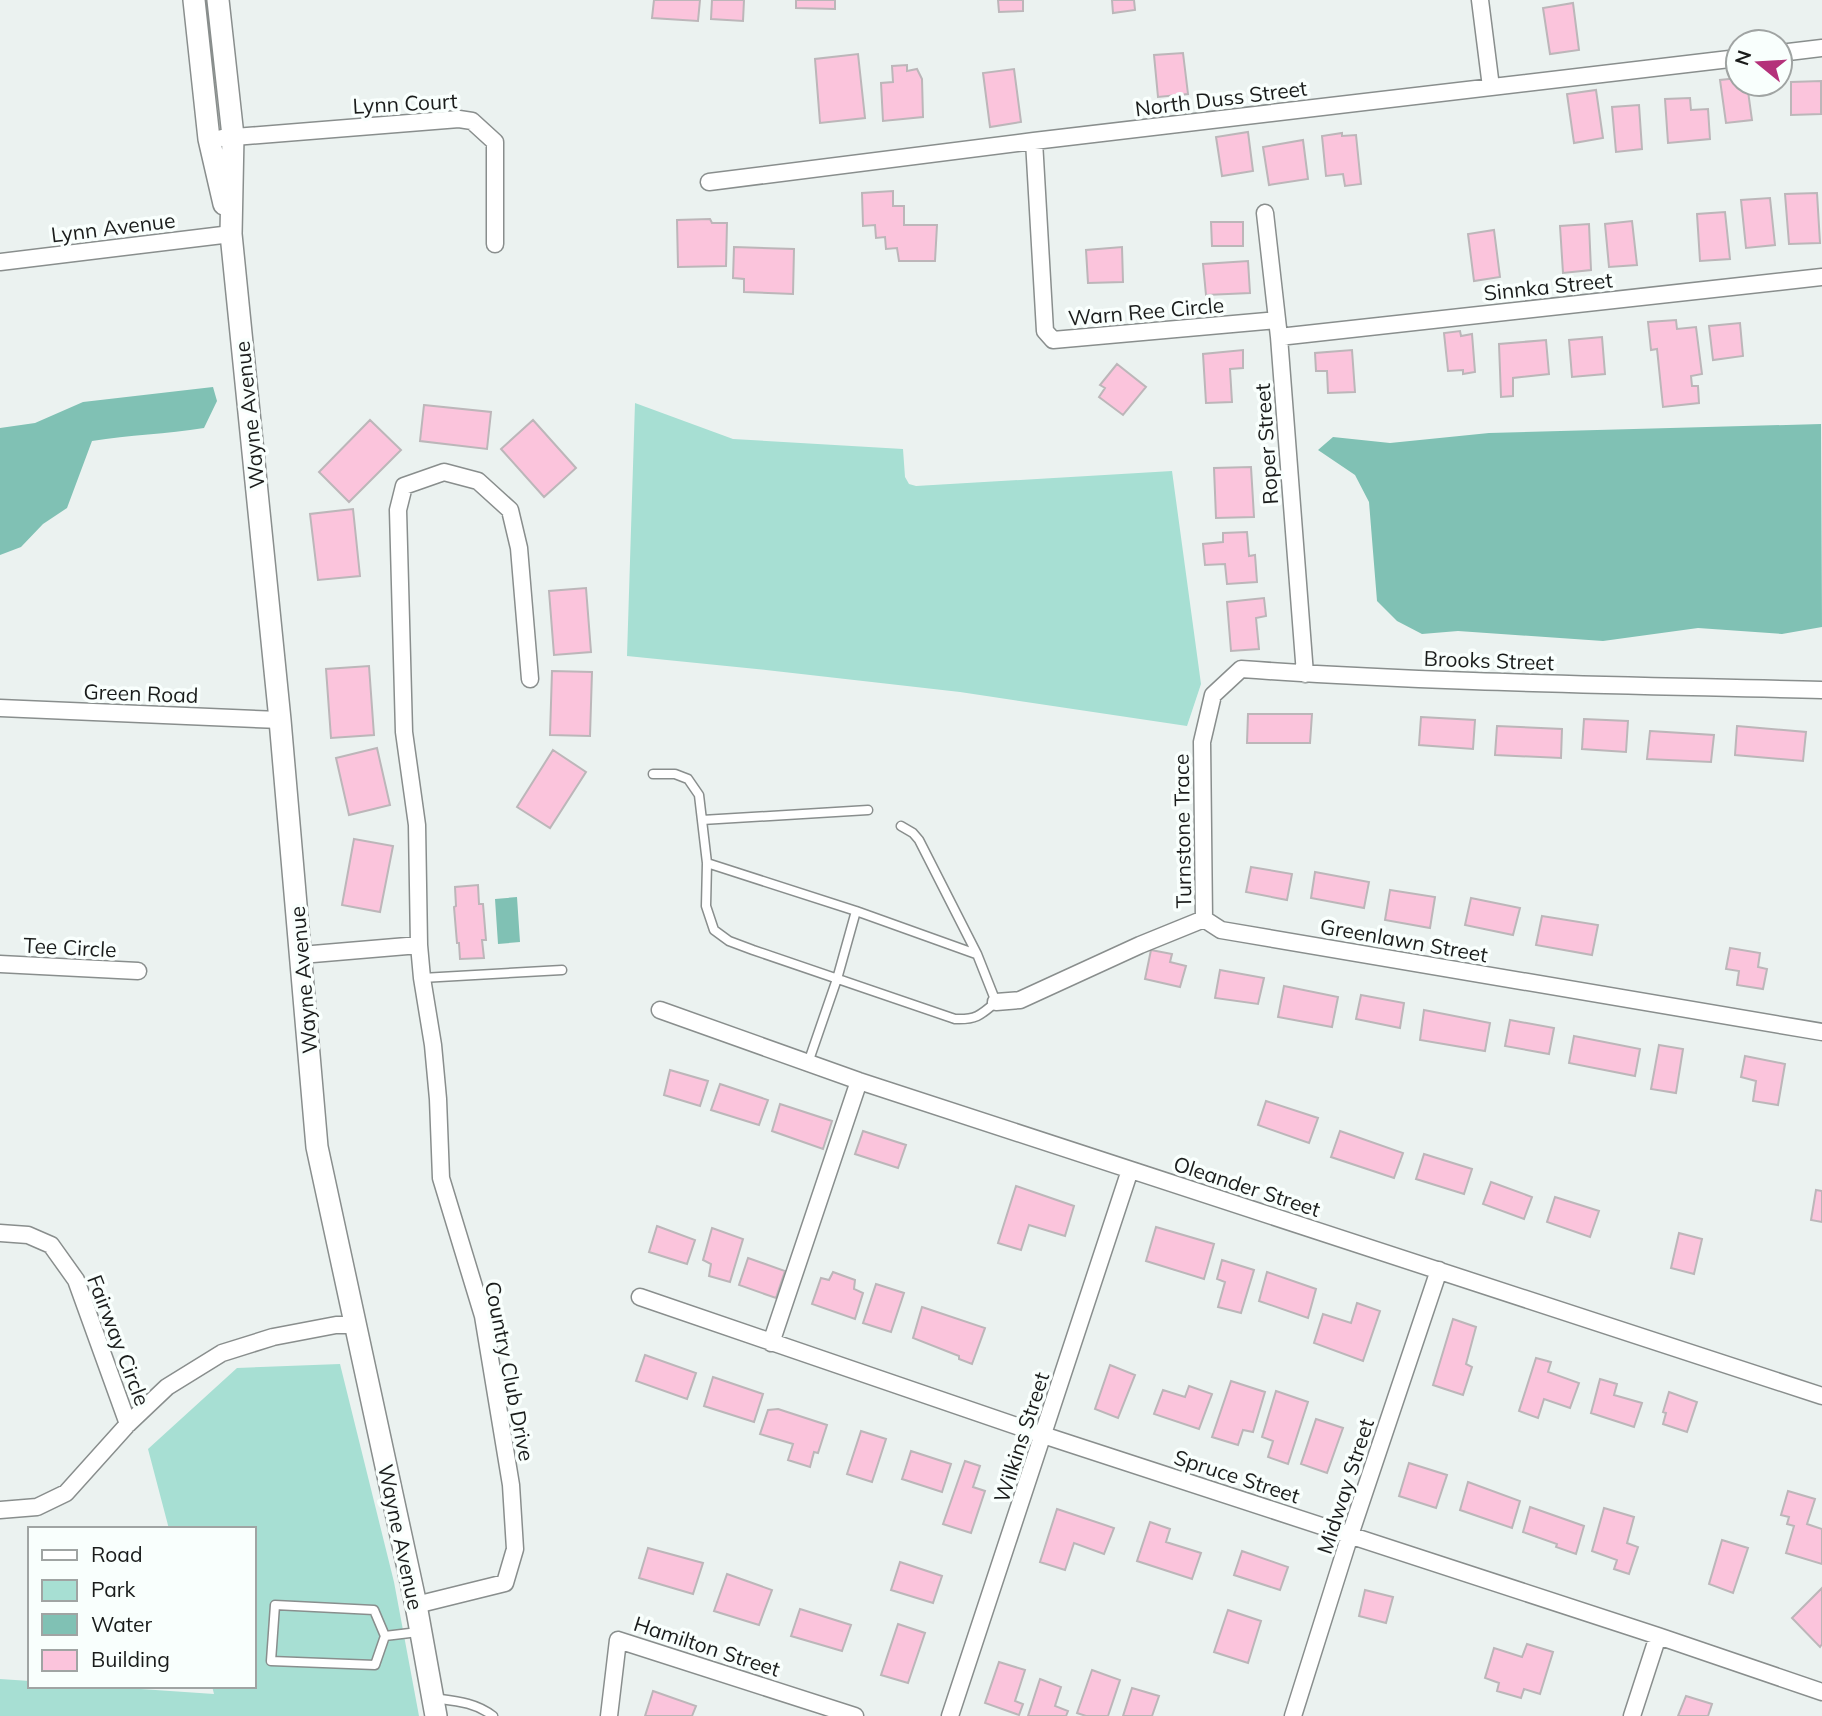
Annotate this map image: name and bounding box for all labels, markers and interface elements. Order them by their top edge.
north arrow [1724,28,1794,98]
text: N [1729,47,1756,68]
street label: North Duss Street [1133,75,1309,121]
street label: Lynn Court [352,87,458,119]
street label: Lynn Avenue [49,206,177,248]
street label: Sinnka Street [1482,266,1614,306]
street label: Warn Ree Circle [1067,291,1225,331]
street label: Wayne Avenue [228,340,270,490]
street label: Roper Street [1249,382,1283,506]
street label: Brooks Street [1423,645,1555,675]
street label: Green Road [83,678,199,708]
street label: Turnstone Trace [1168,753,1196,909]
street label: Wayne Avenue [284,905,322,1055]
street label: Greenlawn Street [1318,912,1490,968]
street label: Tee Circle [23,932,117,962]
street label: Oleander Street [1170,1150,1324,1222]
street label: Fairway Circle [82,1271,156,1409]
street label: Country Club Drive [480,1279,540,1463]
street label: Wilkins Street [988,1369,1054,1505]
street label: Midway Street [1311,1415,1379,1557]
street label: Spruce Street [1171,1443,1303,1509]
street label: Wayne Avenue [373,1462,429,1612]
legend [28,1527,256,1688]
text: Road [91,1541,142,1567]
text: Park [91,1576,135,1602]
street label: Hamilton Street [631,1610,783,1682]
text: Water [91,1611,152,1637]
text: Building [91,1646,170,1672]

